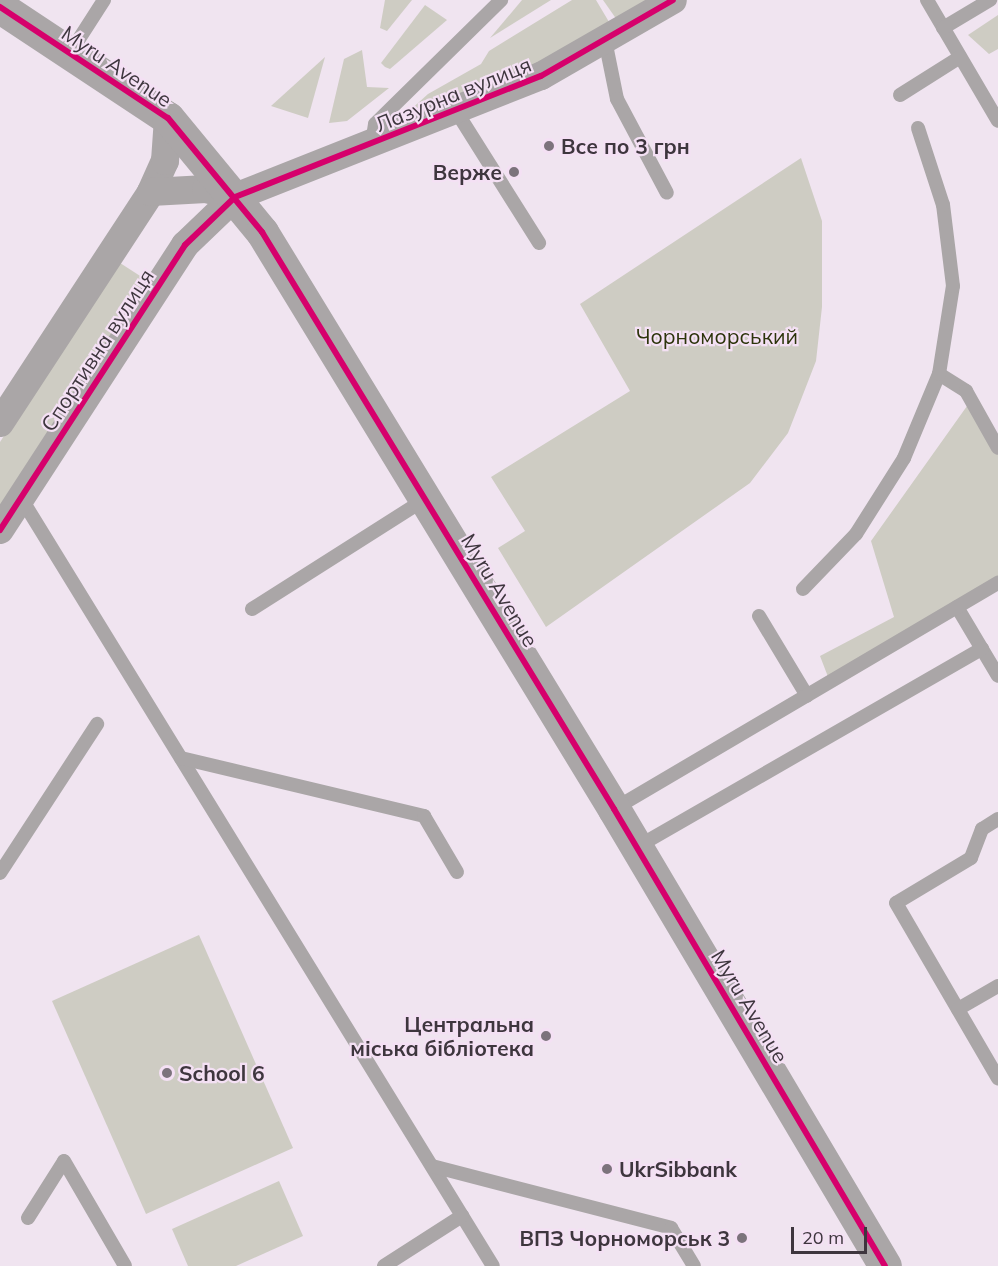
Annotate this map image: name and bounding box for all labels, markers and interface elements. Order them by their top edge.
street label: Myru Avenue [57,20,177,112]
street label: Лазурна вулиця [371,51,535,137]
place label: Все по 3 грн [561,133,690,159]
marker: Все по 3 грн [542,139,556,153]
place label: Верже [433,159,502,185]
marker: Верже [507,165,521,179]
street label: Спортивна вулиця [35,264,159,436]
park label: Чорноморський [636,323,798,349]
street label: Myru Avenue [456,529,544,651]
street label: Myru Avenue [706,945,794,1067]
place label: Центральна міська бібліотека [350,1011,534,1061]
marker: Центральна міська бібліотека [539,1029,553,1043]
place label: School 6 [179,1060,264,1086]
marker: School 6 [160,1066,174,1080]
place label: UkrSibbank [619,1156,737,1182]
marker: UkrSibbank [600,1162,614,1176]
scale bar [794,1215,870,1253]
place label: ВПЗ Чорноморськ 3 [520,1225,730,1251]
text: 20 m [802,1226,844,1249]
marker: ВПЗ Чорноморськ 3 [735,1231,749,1245]

